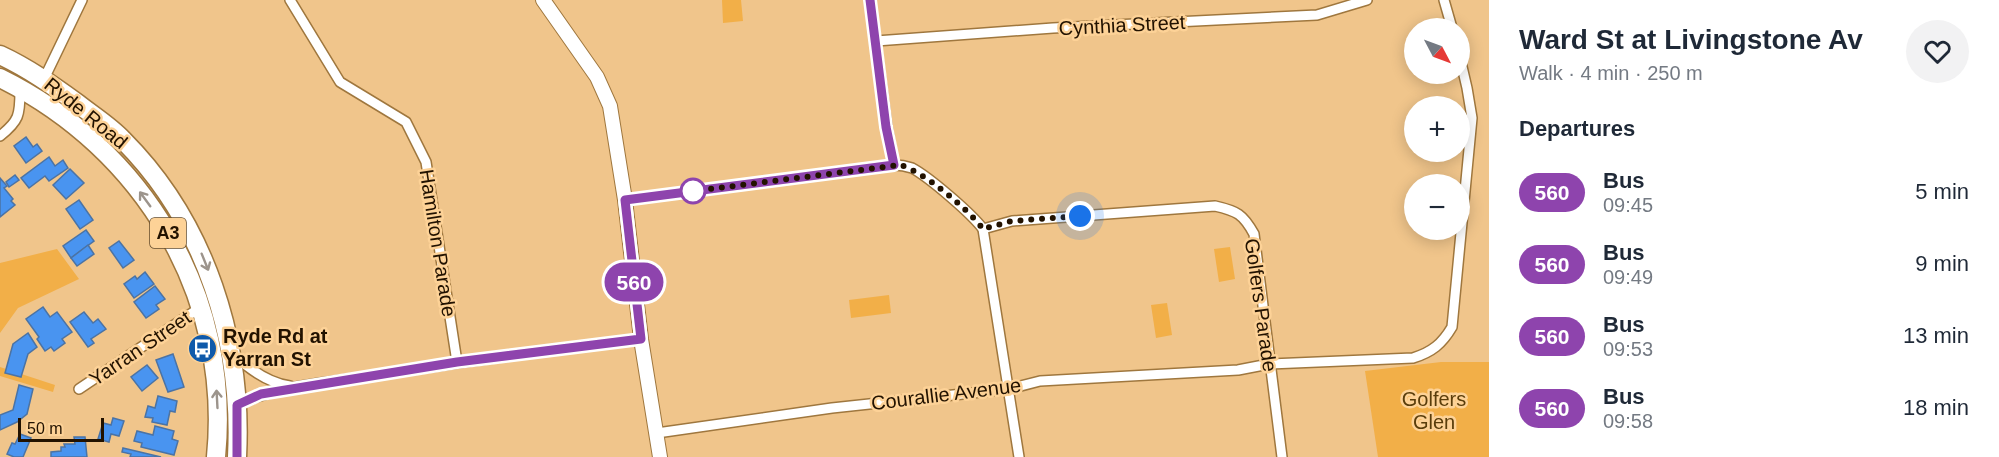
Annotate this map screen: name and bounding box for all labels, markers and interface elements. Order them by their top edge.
street label: Cynthia Street [1058,11,1186,39]
north arrow [1404,18,1470,84]
map controls [1404,18,1470,240]
button: heart [1906,20,1969,83]
text: Ward St at Livingstone Av [1519,24,1863,55]
text: Walk · 4 min · 250 m [1519,62,1703,84]
street label: Ryde Road [40,73,132,153]
button: + [1404,96,1470,162]
text: Departures [1519,116,1635,141]
street label: Hamilton Parade [415,168,461,318]
text: Bus [1603,168,1645,193]
button: − [1404,174,1470,240]
unlabelled marker [680,178,706,204]
text: 5 min [1915,179,1969,204]
text: 560 [1534,181,1570,204]
one-way arrow [139,191,151,207]
text: 09:45 [1603,194,1653,216]
your location [1065,201,1095,231]
road number: A3 [150,218,186,248]
street label: Golfers Parade [1241,237,1281,373]
text: Bus [1603,240,1645,265]
text: 9 min [1915,251,1969,276]
one-way arrow [200,252,211,271]
text: 560 [1534,253,1570,276]
line badge: 560 [600,262,668,302]
text: 09:49 [1603,266,1653,288]
text: 560 [616,271,652,294]
street label: Yarran Street [85,306,195,390]
text: Bus [1603,312,1645,337]
text: 13 min [1903,323,1969,348]
place label: Ryde Rd at Yarran St [223,325,328,370]
text: 560 [1534,325,1570,348]
bus stop icon: Ryde Rd at Yarran St [186,332,218,364]
text: 09:53 [1603,338,1653,360]
street label: Courallie Avenue [870,374,1022,414]
text: Bus [1603,384,1645,409]
park label: Golfers Glen [1402,388,1466,433]
one-way arrow [211,389,222,409]
text: 18 min [1903,395,1969,420]
text: 560 [1534,397,1570,420]
text: 09:58 [1603,410,1653,432]
scale bar [18,415,104,442]
text: 50 m [27,420,63,437]

